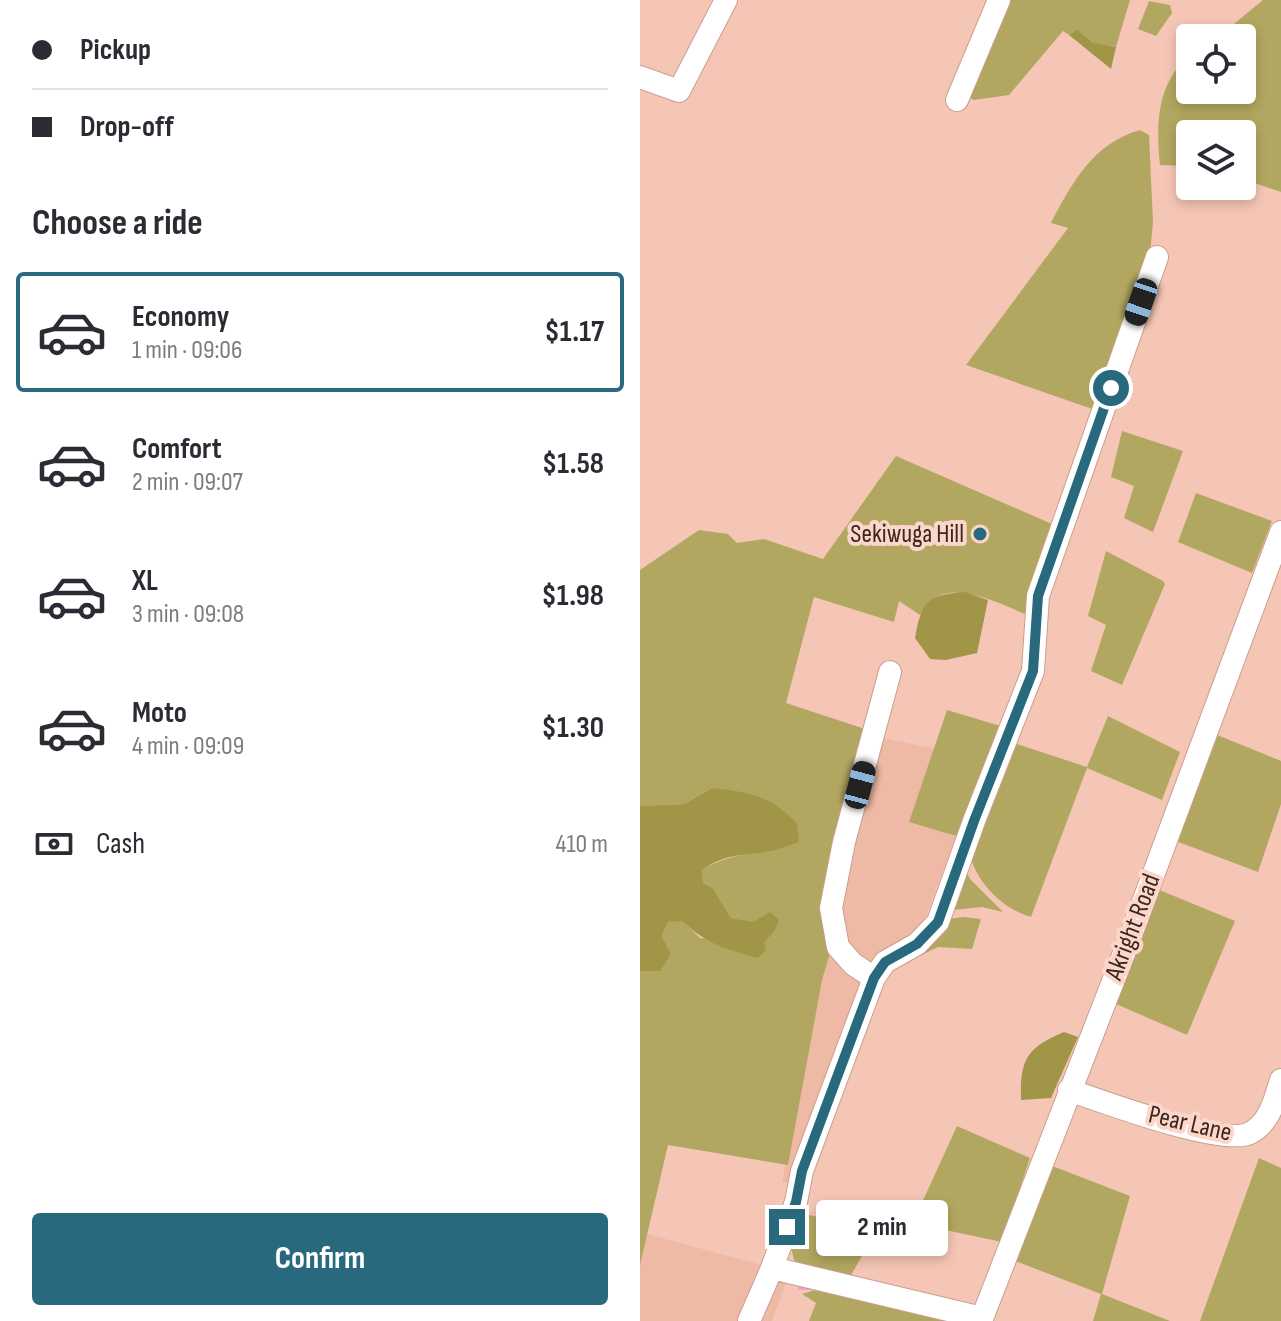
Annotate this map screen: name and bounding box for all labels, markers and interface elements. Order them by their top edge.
map controls [1176,24,1256,200]
button: locate [1176,24,1256,104]
text: Pickup [80,32,151,68]
text: Drop-off [80,109,174,145]
button: layers [1176,120,1256,200]
text: Choose a ride [32,202,203,245]
car [1122,275,1160,329]
icon: car [36,296,108,368]
text: Economy [132,299,229,335]
text: $1.17 [544,314,604,350]
text: 1 min · 09:06 [132,335,242,366]
route start [1093,370,1129,406]
icon: car [36,428,108,500]
text: Comfort [132,431,222,467]
text: $1.58 [542,446,604,482]
text: 2 min · 09:07 [132,467,243,498]
place label: Sekiwuga Hill [850,519,964,550]
marker: Sekiwuga Hill [971,525,989,543]
icon: car [36,560,108,632]
text: XL [132,563,158,599]
text: $1.98 [541,578,604,614]
text: 3 min · 09:08 [132,599,244,630]
icon: car [36,692,108,764]
text: Moto [132,695,187,731]
text: $1.30 [542,710,604,746]
text: 4 min · 09:09 [132,731,244,762]
car [842,759,878,811]
icon: cash [32,822,76,866]
text: Cash [96,826,145,862]
text: 410 m [556,829,608,860]
street label: Akright Road [1098,870,1167,985]
street label: Pear Lane [1145,1099,1235,1149]
callout: 2 min [815,1199,947,1255]
route end [769,1209,805,1245]
text: 2 min [857,1212,907,1243]
button: Confirm [32,1213,608,1305]

